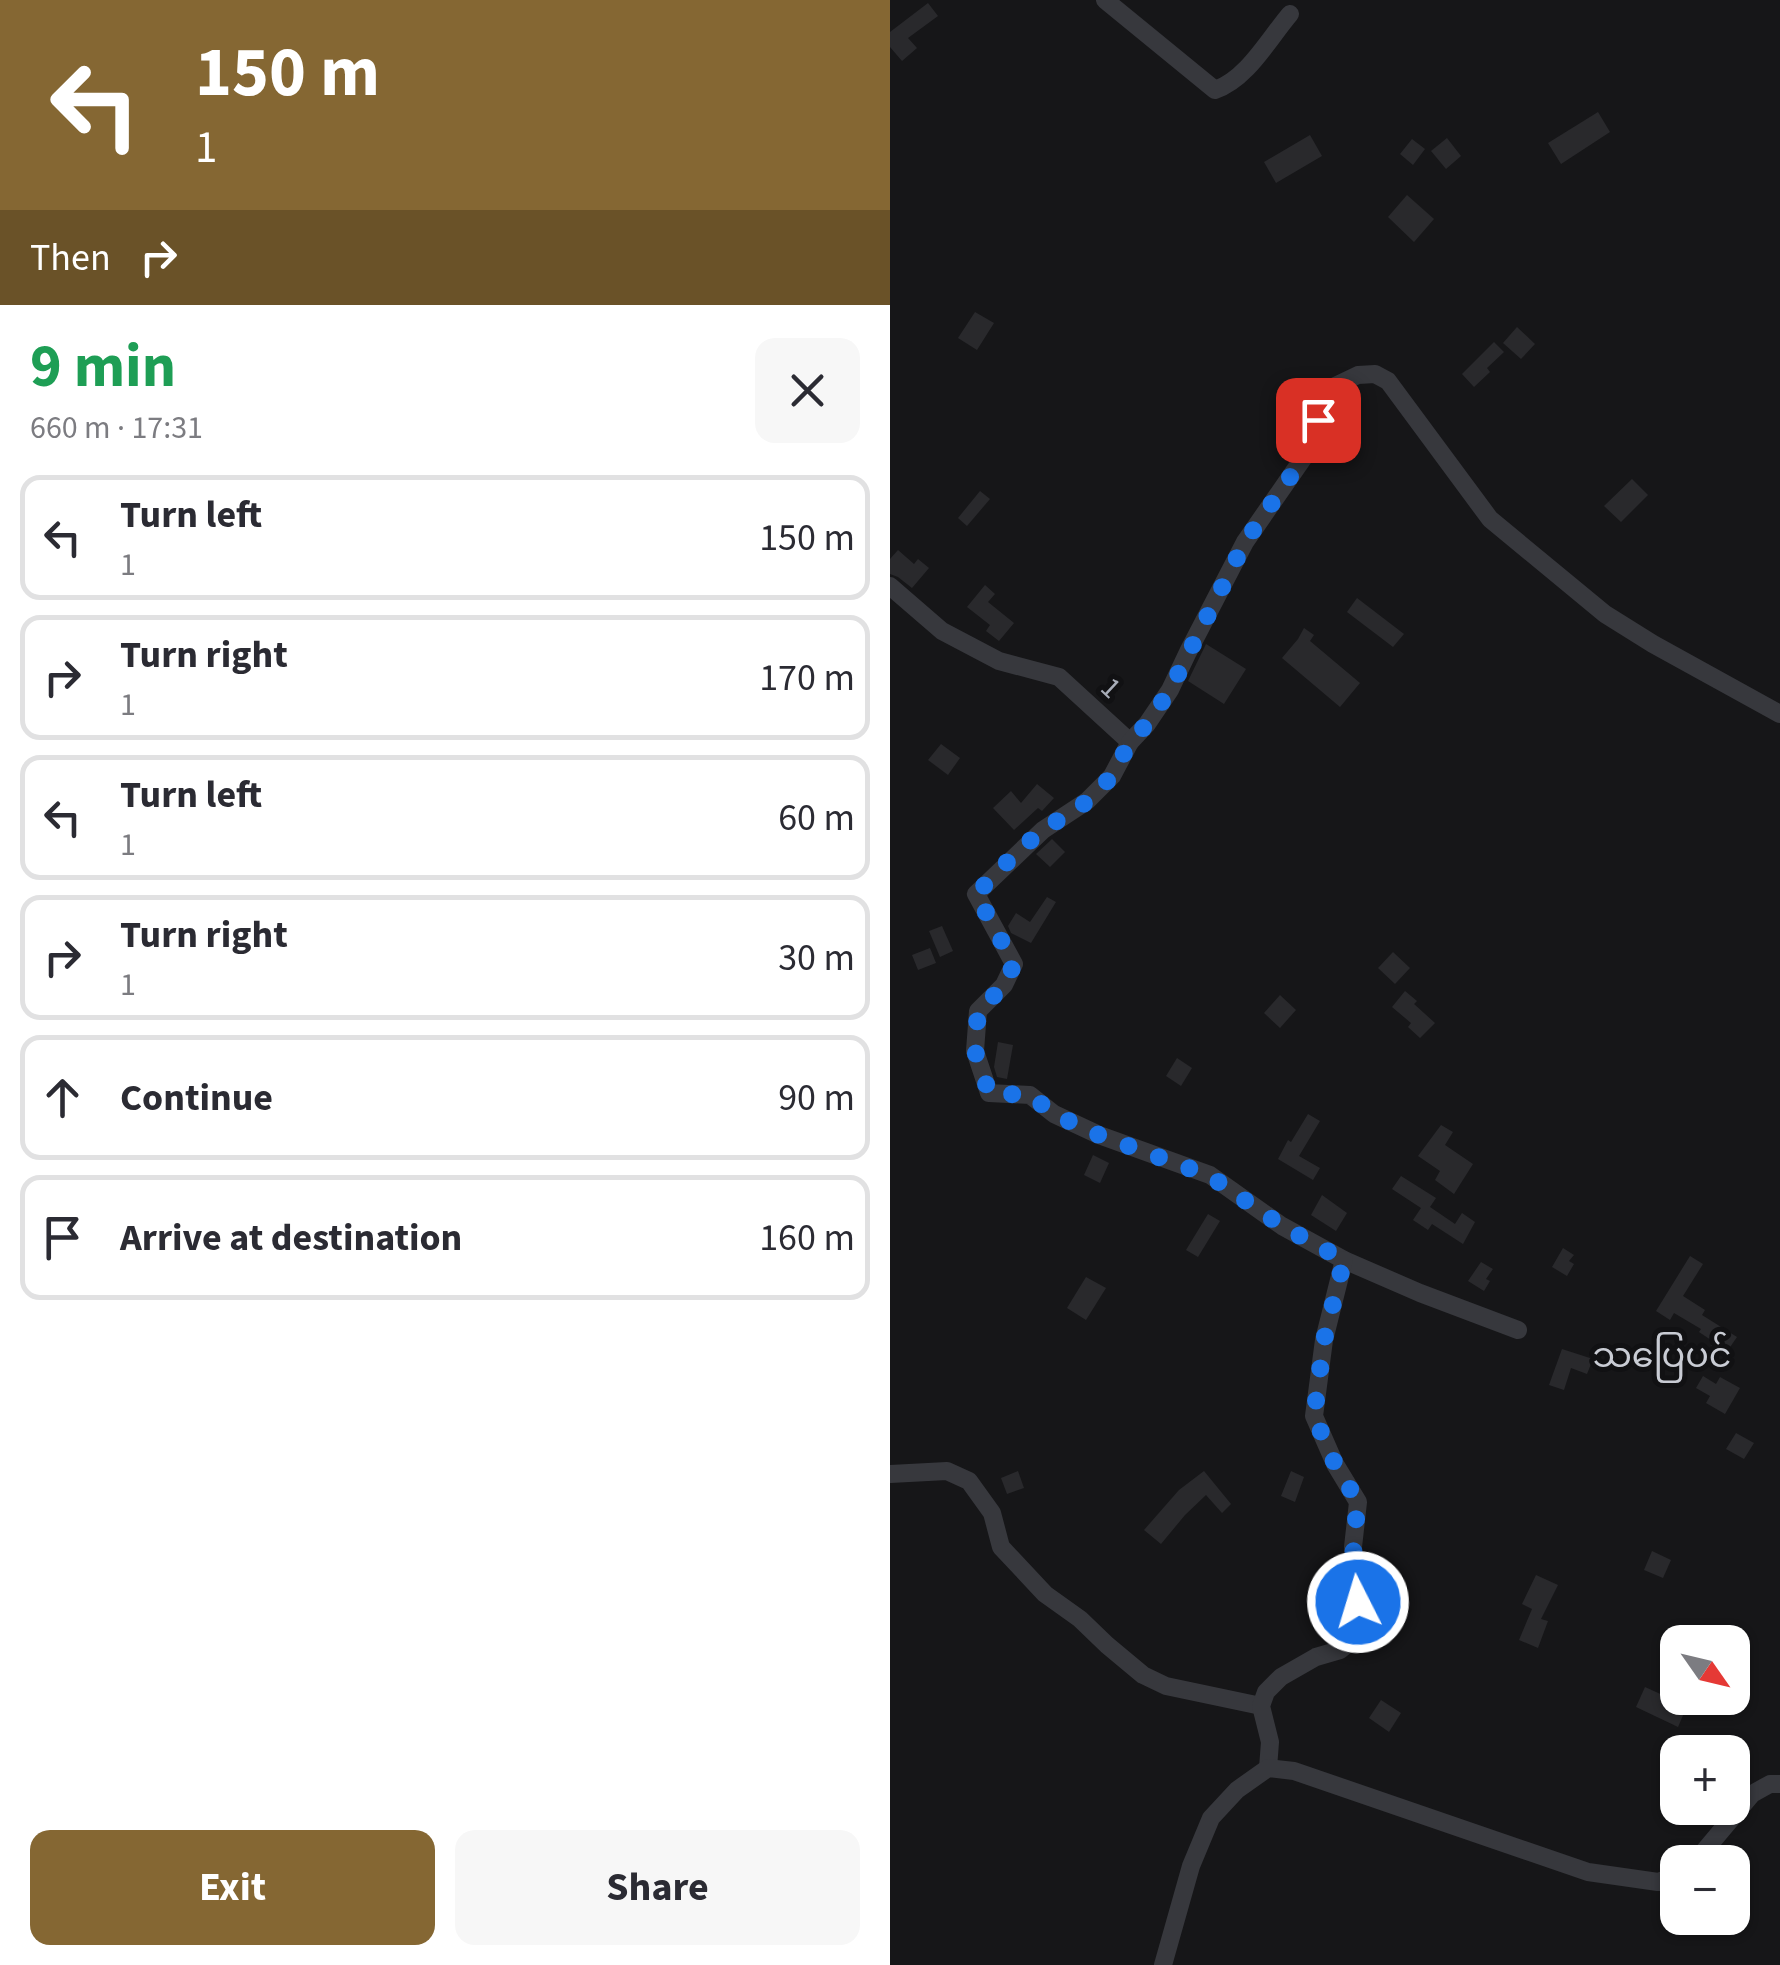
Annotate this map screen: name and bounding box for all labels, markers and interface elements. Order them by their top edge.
text: 150 m [195,23,380,123]
icon: left [30,40,160,170]
text: 1 [195,116,217,180]
icon: right [131,230,186,285]
text: Then [30,231,111,285]
text: 9 min [30,325,176,410]
button: close [755,338,860,443]
pin [1276,378,1361,463]
icon: arrive [1291,393,1346,448]
text: 660 m · 17:31 [30,405,203,451]
text: Turn left [120,488,262,542]
icon: left [35,510,90,565]
text: 150 m [759,511,855,565]
text: 1 [120,542,136,588]
text: Turn right [120,628,288,682]
icon: right [35,650,90,705]
text: 170 m [759,651,855,705]
street label: 1 [1091,667,1131,709]
text: 1 [120,682,136,728]
text: Turn left [120,768,262,822]
icon: left [35,790,90,845]
text: 60 m [778,791,855,845]
text: 1 [120,822,136,868]
text: Turn right [120,908,288,962]
icon: right [35,930,90,985]
text: 30 m [778,931,855,985]
text: 1 [120,962,136,1008]
icon: ahead [35,1070,90,1125]
text: Continue [120,1071,273,1125]
text: 90 m [778,1071,855,1125]
icon: arrive [35,1210,90,1265]
text: Arrive at destination [120,1211,462,1265]
text: 160 m [759,1211,855,1265]
district label: သပြေပင် [1592,1331,1732,1383]
position arrow [1306,1550,1410,1654]
north arrow [1660,1625,1750,1715]
map controls [1660,1625,1750,1935]
button: + [1660,1735,1750,1825]
button: Exit [30,1830,435,1945]
button: Share [455,1830,860,1945]
button: − [1660,1845,1750,1935]

